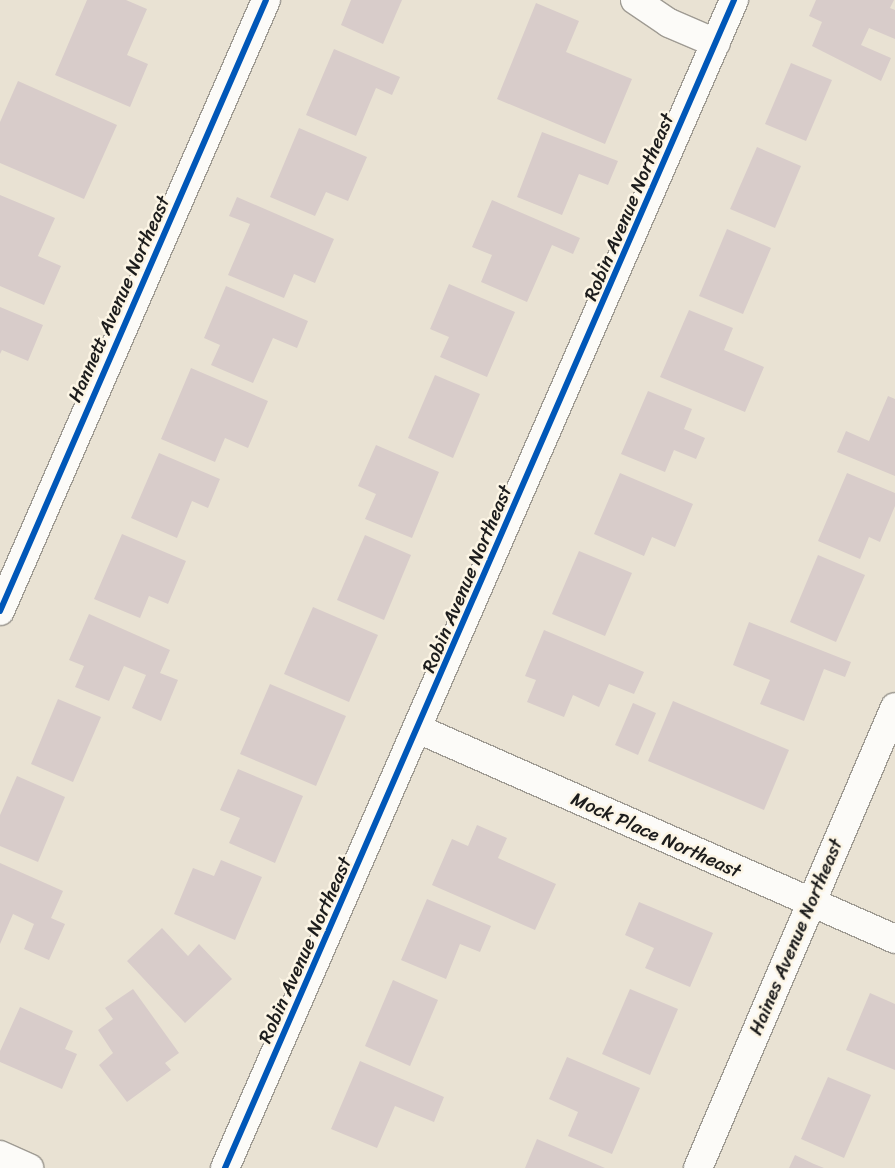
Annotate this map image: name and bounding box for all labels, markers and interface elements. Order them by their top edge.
street label: Robin Avenue Northeast [579,109,679,305]
street label: Hannett Avenue Northeast [63,192,175,406]
street label: Robin Avenue Northeast [417,481,517,677]
street label: Mock Place Northeast [567,787,745,883]
street label: Haines Avenue Northeast [744,835,848,1039]
street label: Robin Avenue Northeast [253,853,357,1047]

